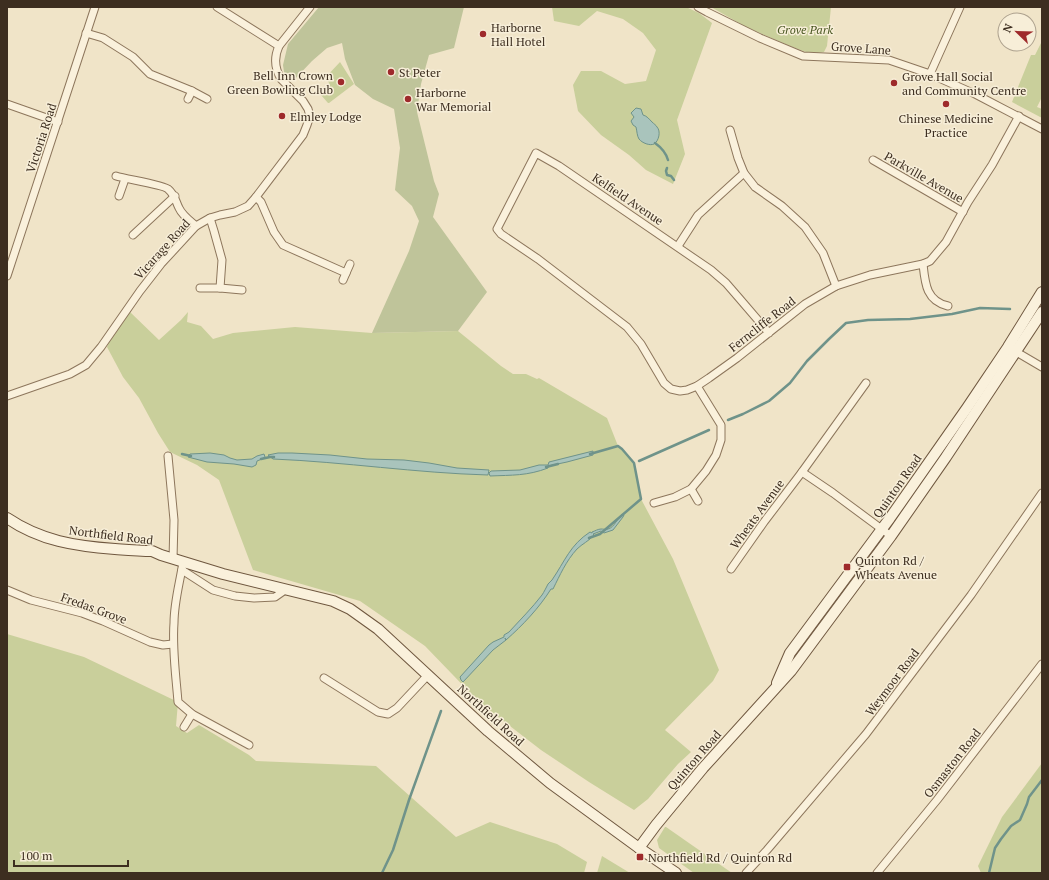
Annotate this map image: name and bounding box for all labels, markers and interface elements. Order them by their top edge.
north arrow [997,12,1037,52]
place label: Harborne Hall Hotel [491,20,546,49]
text: N [1000,21,1016,35]
park label: Grove Park [777,22,833,37]
marker: Harborne Hall Hotel [478,29,488,39]
street label: Grove Lane [831,38,891,58]
place label: St Peter [399,65,441,80]
marker: St Peter [386,67,396,77]
place label: Bell Inn Crown Green Bowling Club [227,68,333,97]
place label: Grove Hall Social and Community Centre [902,69,1026,98]
marker: Bell Inn Crown Green Bowling Club [336,77,346,87]
marker: Grove Hall Social and Community Centre [889,78,899,88]
place label: Harborne War Memorial [416,85,492,114]
marker: Harborne War Memorial [403,94,413,104]
marker: Chinese Medicine Practice [941,99,951,109]
street label: Victoria Road [23,101,59,175]
place label: Elmley Lodge [290,109,362,124]
marker: Elmley Lodge [277,111,287,121]
place label: Chinese Medicine Practice [899,111,993,140]
street label: Parkville Avenue [882,148,966,206]
street label: Kelfield Avenue [590,170,666,228]
street label: Vicarage Road [131,215,193,282]
street label: Ferncliffe Road [726,293,799,355]
street label: Quinton Road [870,451,925,521]
street label: Wheats Avenue [727,476,787,552]
street label: Northfield Road [68,522,154,548]
place label: Quinton Rd / Wheats Avenue [855,553,937,582]
marker: Quinton Rd / Wheats Avenue [842,562,852,572]
street label: Fredas Grove [59,589,129,627]
street label: Weymoor Road [862,645,922,719]
street label: Northfield Road [454,681,528,749]
street label: Osmaston Road [920,725,984,801]
street label: Quinton Road [664,727,724,793]
scale bar [14,842,128,868]
text: 100 m [20,848,53,863]
place label: Northfield Rd / Quinton Rd [648,850,792,865]
marker: Northfield Rd / Quinton Rd [635,852,645,862]

